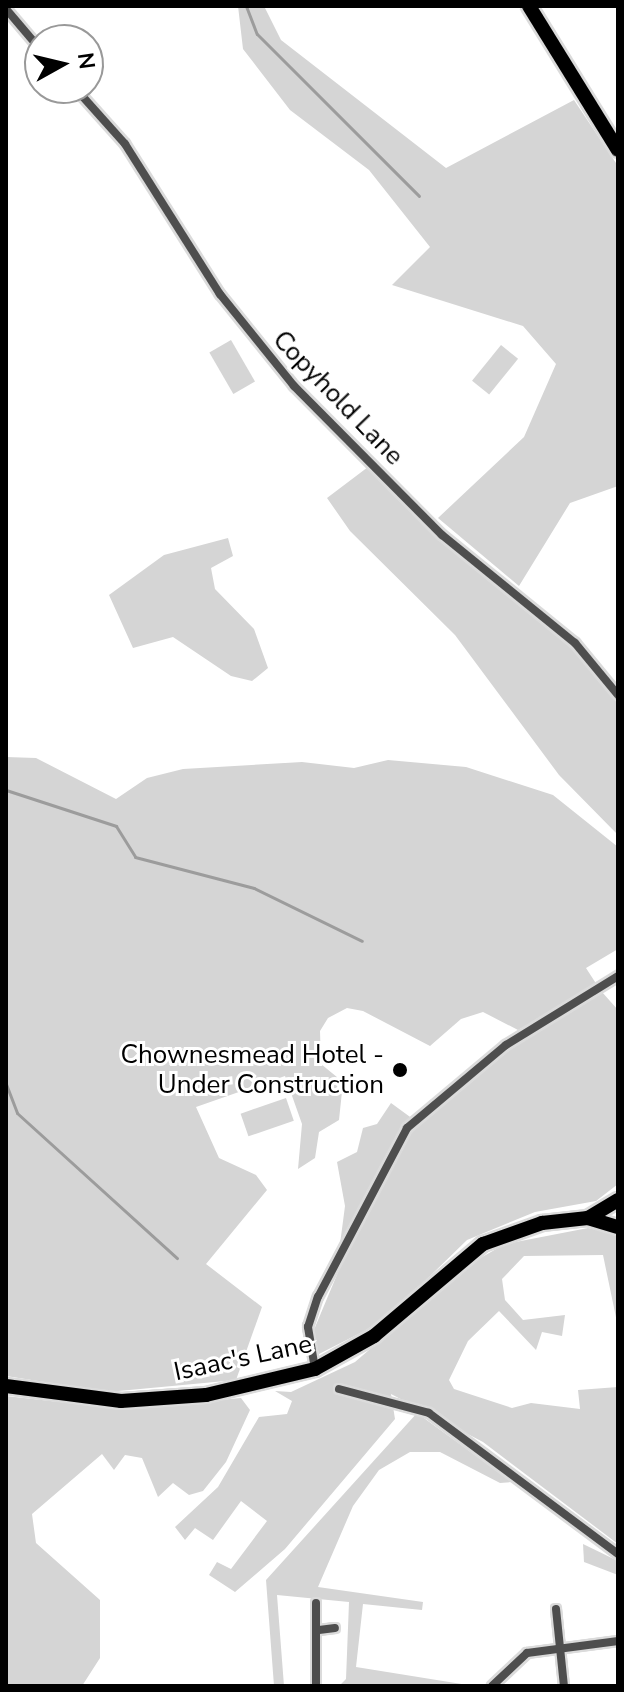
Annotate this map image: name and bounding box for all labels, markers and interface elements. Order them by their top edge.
north arrow [24,24,104,104]
text: N [70,51,102,71]
street label: Copyhold Lane [266,324,410,472]
place label: Chownesmead Hotel - Under Construction [120,1039,384,1100]
marker: Chownesmead Hotel - Under Construction [391,1061,409,1079]
street label: Isaac's Lane [171,1328,315,1388]

